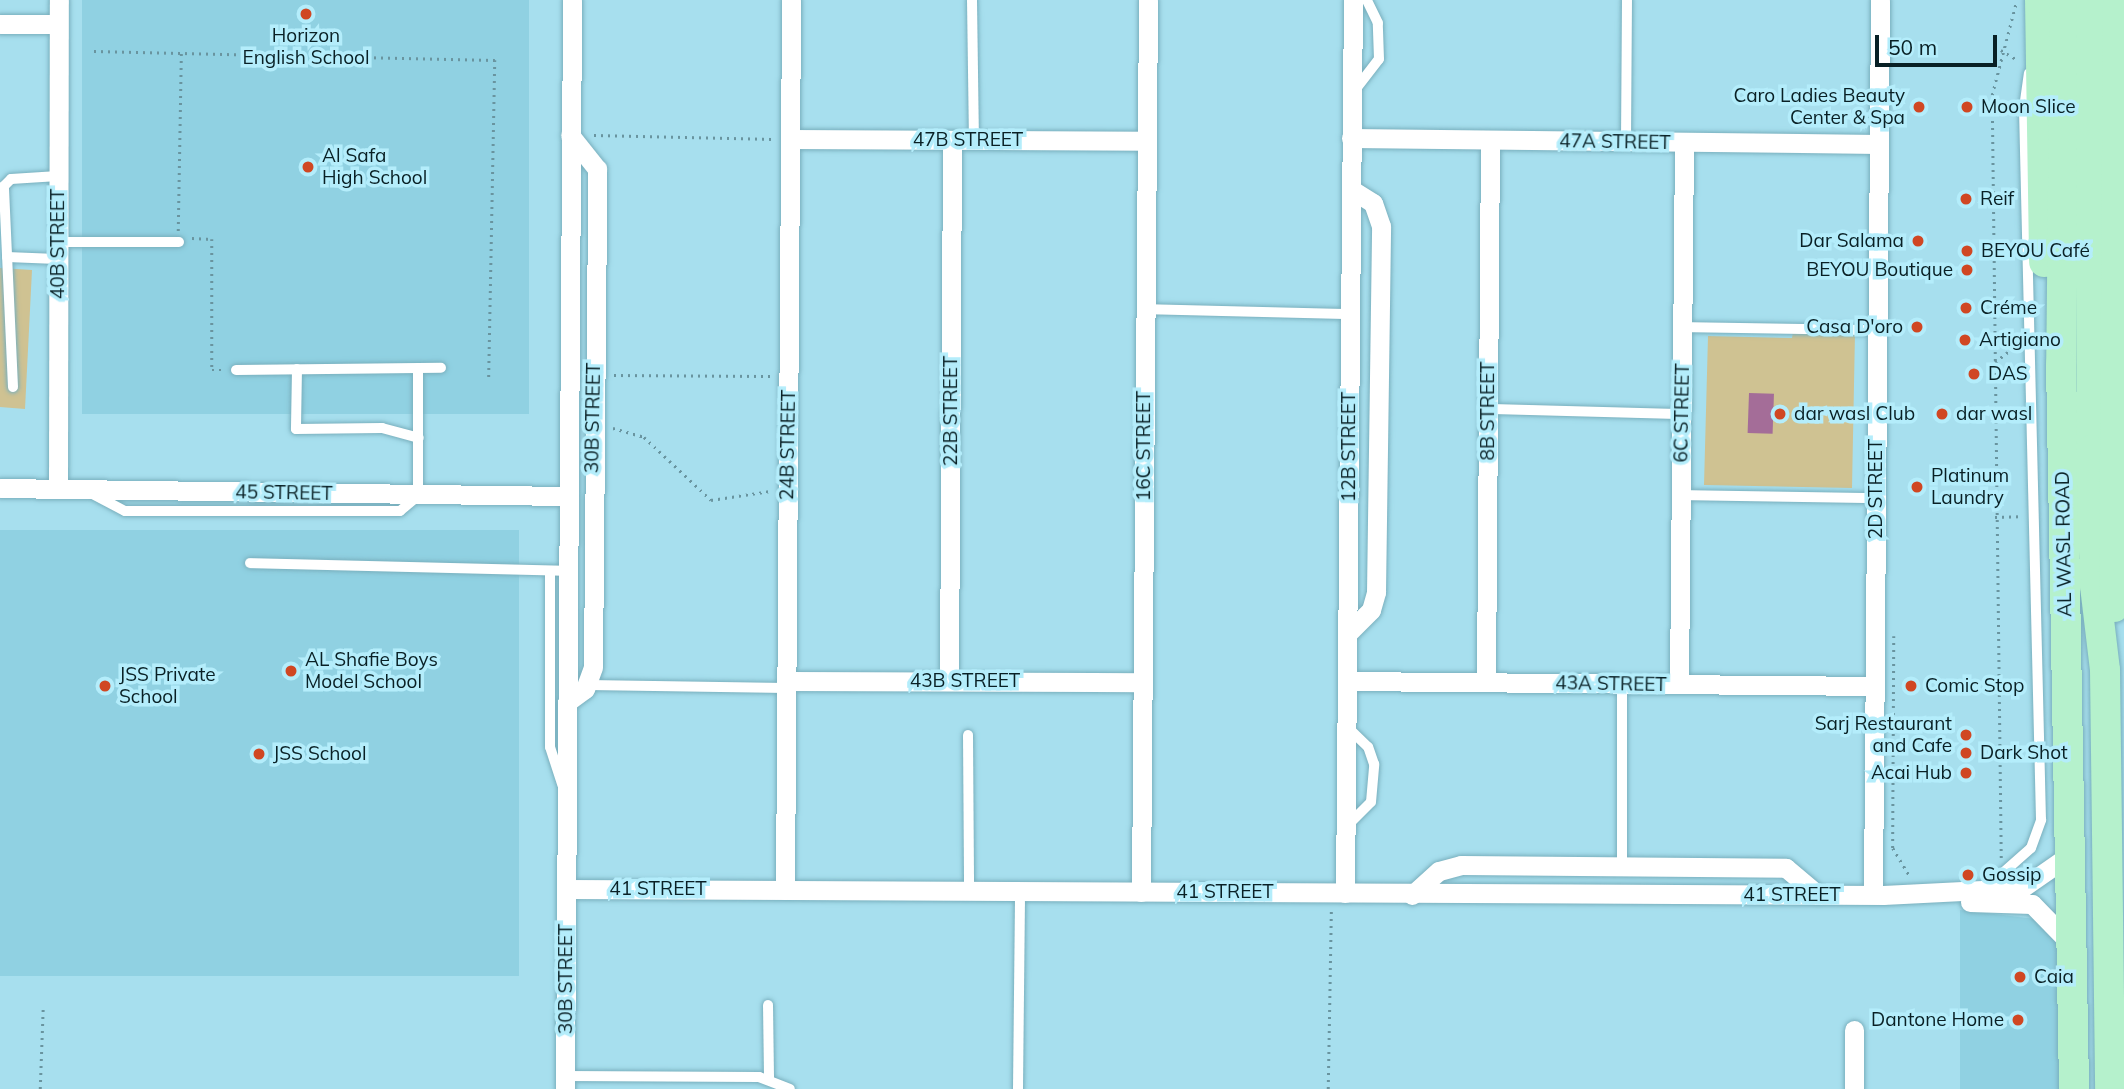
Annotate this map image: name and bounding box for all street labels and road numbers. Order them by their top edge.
street label: 47B STREET [913,129,1023,151]
street label: 47A STREET [1559,130,1671,154]
street label: 40B STREET [47,189,69,299]
street label: 22B STREET [940,356,962,466]
street label: 8B STREET [1477,361,1499,461]
street label: 30B STREET [581,363,605,473]
street label: 6C STREET [1670,363,1694,463]
street label: 24B STREET [776,390,800,500]
street label: 16C STREET [1133,391,1155,501]
street label: 12B STREET [1338,392,1360,502]
street label: 2D STREET [1865,439,1887,539]
street label: AL WASL ROAD [2051,471,2077,617]
street label: 45 STREET [235,481,333,505]
street label: 43B STREET [910,670,1020,692]
street label: 43A STREET [1555,672,1667,696]
street label: 41 STREET [609,878,707,900]
street label: 41 STREET [1176,881,1274,903]
street label: 41 STREET [1743,884,1841,906]
street label: 30B STREET [555,924,577,1034]

